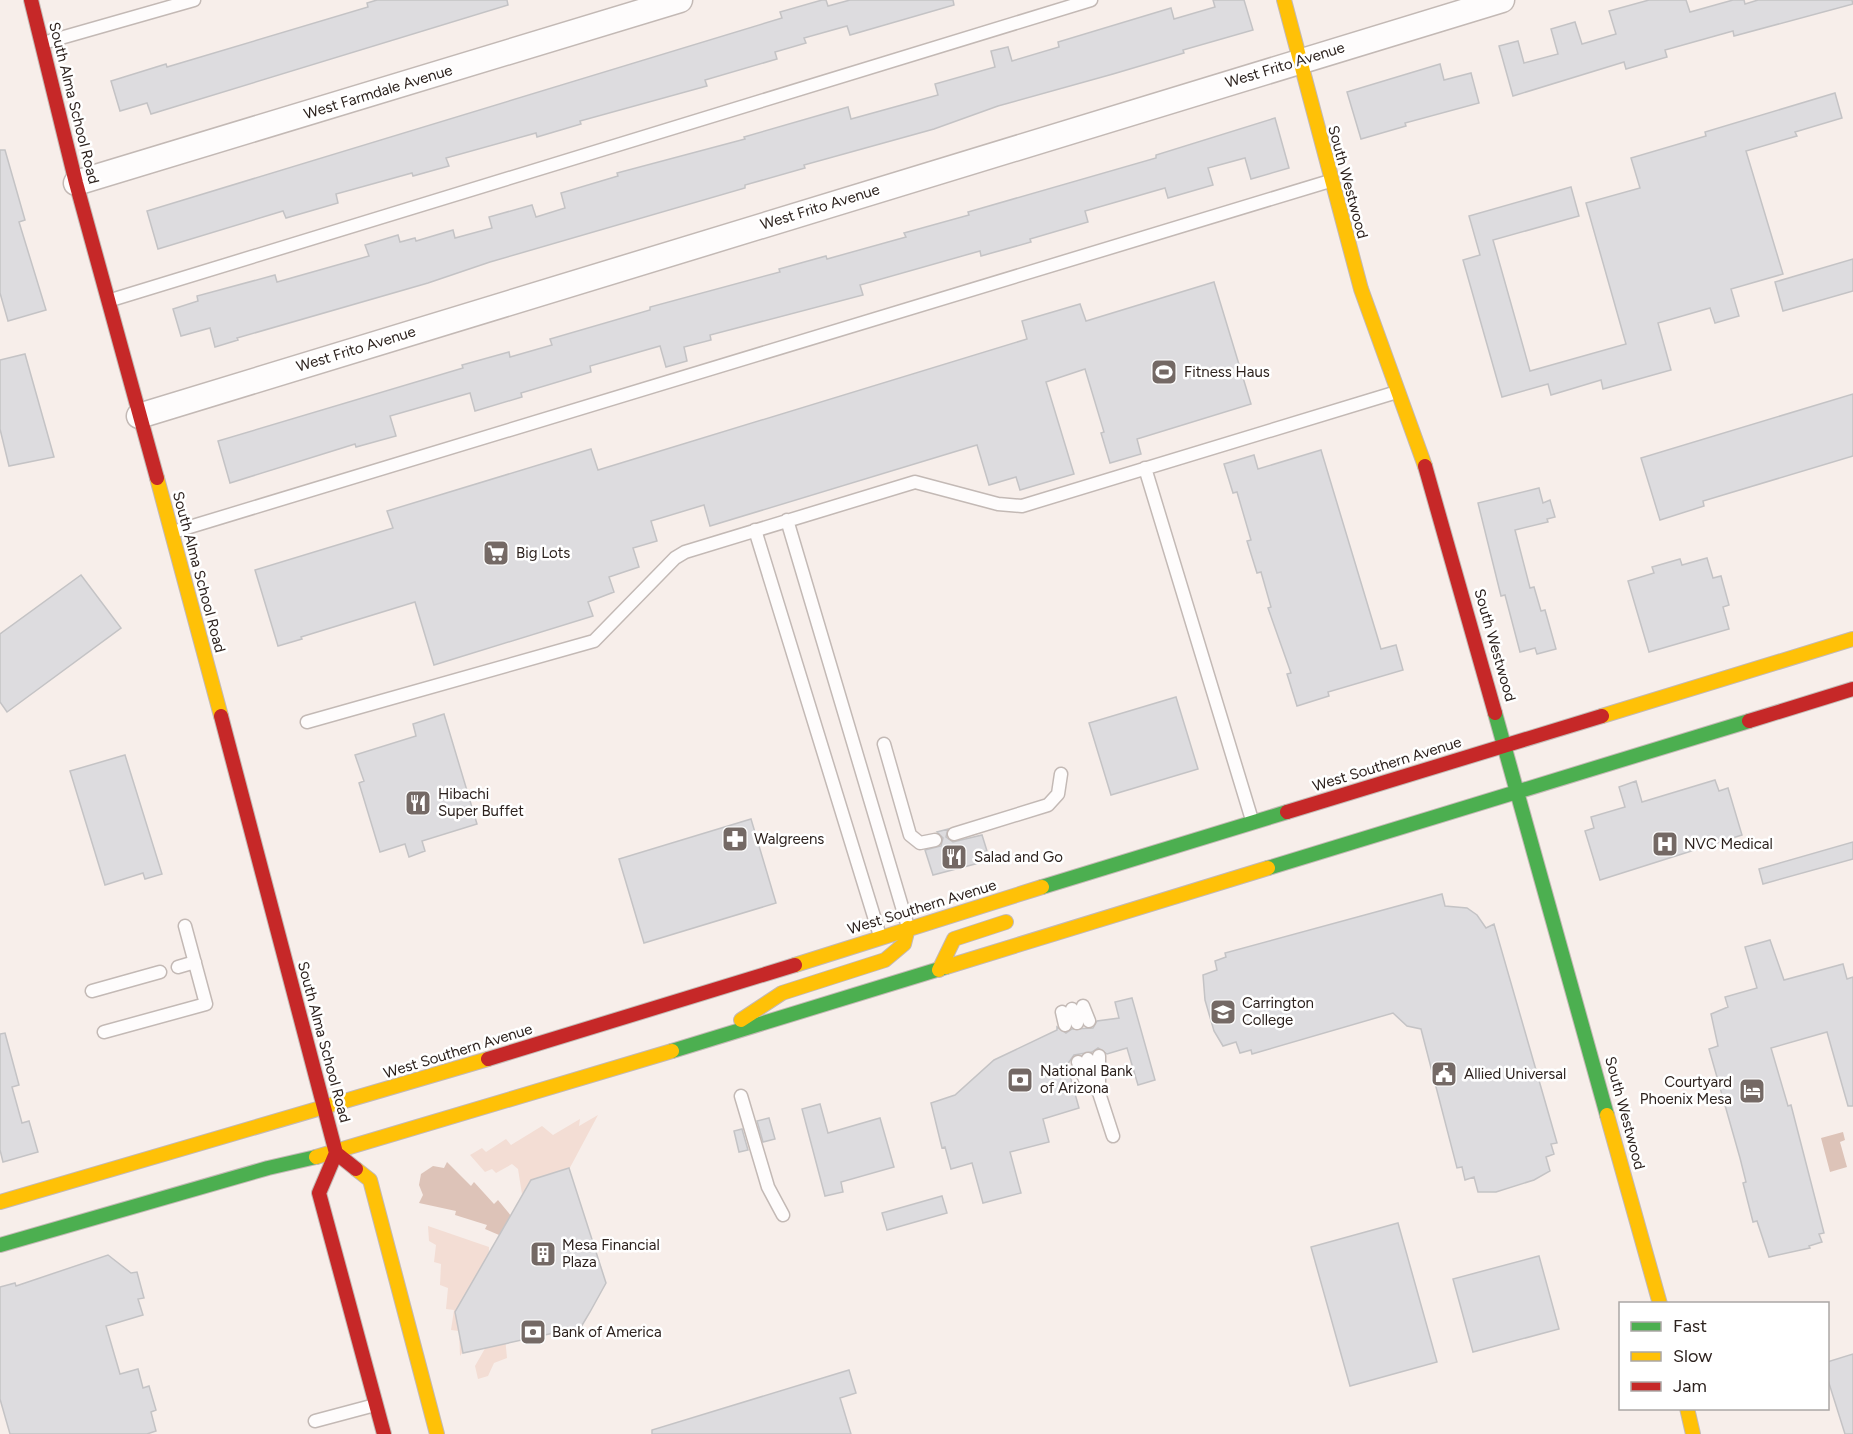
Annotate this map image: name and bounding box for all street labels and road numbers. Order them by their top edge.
street label: South Alma School Road [45,20,103,186]
street label: West Frito Avenue [1223,38,1347,92]
street label: West Farmdale Avenue [302,61,454,123]
street label: South Westwood [1324,123,1372,241]
street label: West Frito Avenue [758,180,882,234]
street label: West Frito Avenue [294,322,418,376]
street label: South Alma School Road [169,489,229,655]
street label: South Westwood [1470,587,1520,703]
street label: West Southern Avenue [1310,733,1464,795]
street label: West Southern Avenue [845,876,999,938]
street label: South Alma School Road [294,959,354,1125]
street label: West Southern Avenue [381,1020,535,1082]
street label: South Westwood [1601,1054,1649,1172]

